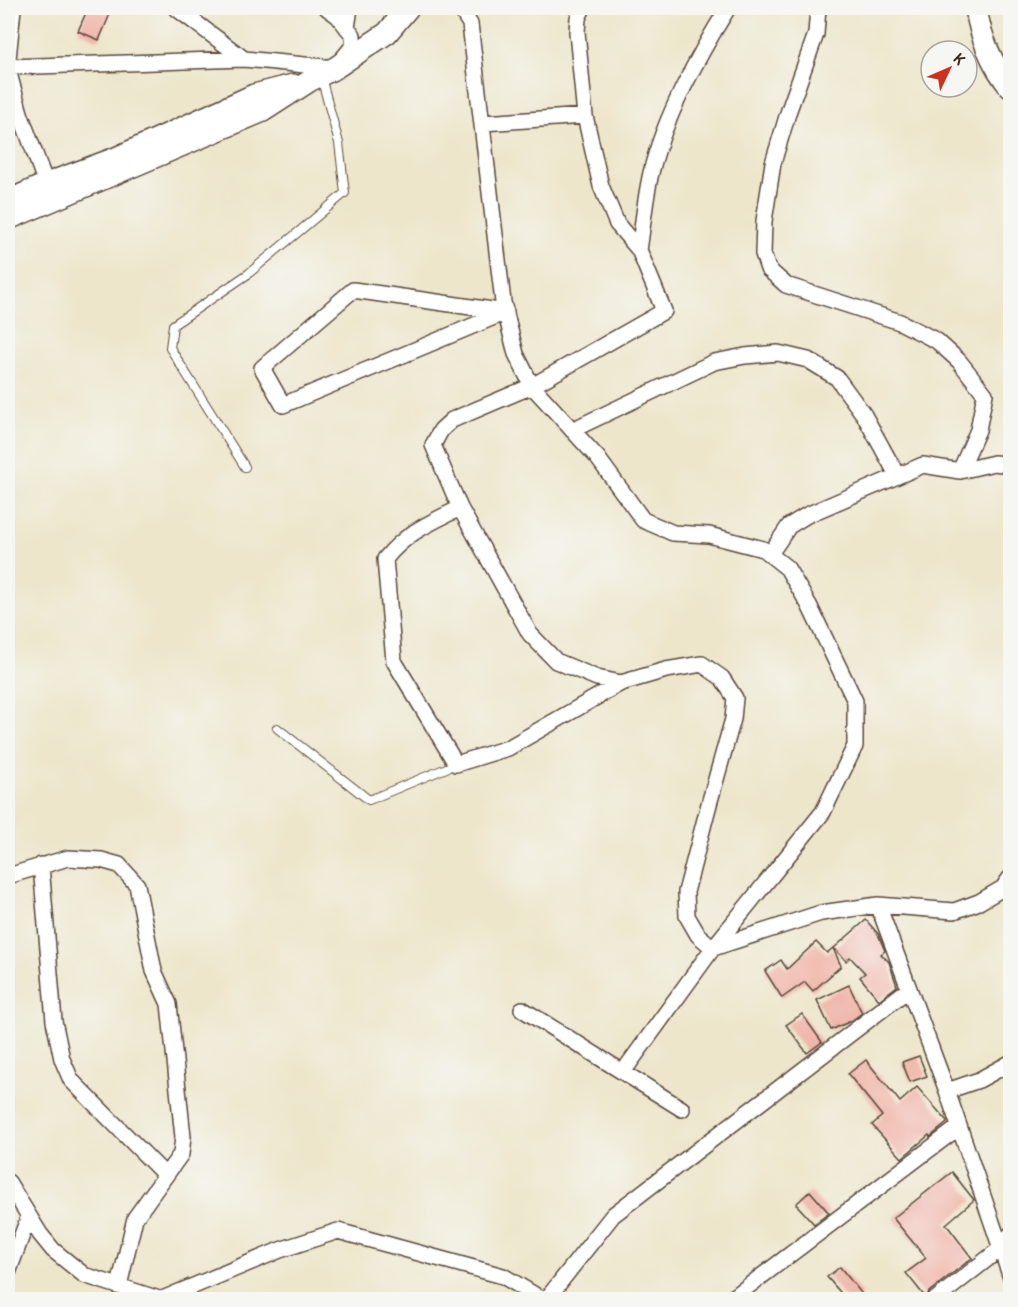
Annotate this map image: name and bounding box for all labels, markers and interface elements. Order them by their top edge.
north arrow [919,39,979,99]
text: K [949,48,971,70]

